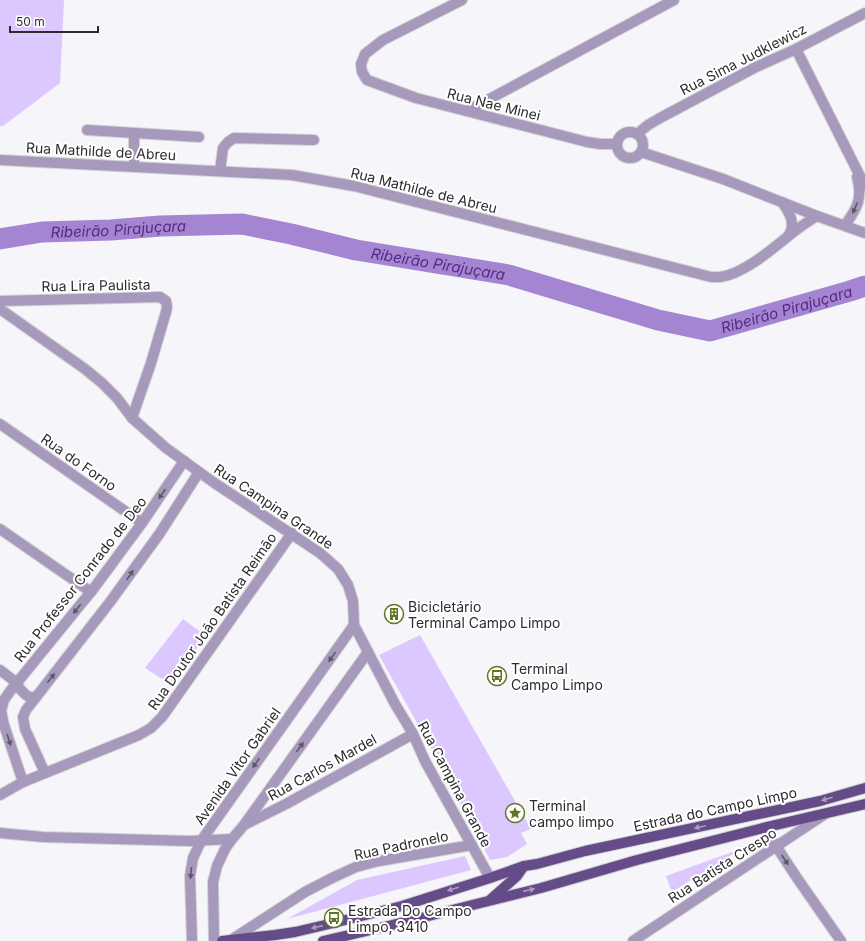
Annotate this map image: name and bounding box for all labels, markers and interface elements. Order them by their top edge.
scale bar [10,8,98,34]
text: 50 m [16,14,45,29]
street label: Rua Sima Judklewicz [677,20,809,98]
street label: Rua Nae Minei [446,84,542,124]
street label: Rua Mathilde de Abreu [26,139,176,163]
street label: Rua Mathilde de Abreu [349,164,499,216]
one-way arrow [852,203,858,214]
water label: Ribeirão Pirajuçara [50,216,186,241]
water label: Ribeirão Pirajuçara [370,243,507,284]
street label: Rua Lira Paulista [41,276,151,294]
water label: Ribeirão Pirajuçara [719,281,854,337]
street label: Rua do Forno [38,430,120,494]
street label: Rua Campina Grande [211,460,337,552]
one-way arrow [158,488,166,499]
street label: Rua Professor Conrado de Deo [10,493,150,665]
street label: Rua Doutor João Batista Reimão [144,529,280,713]
one-way arrow [126,569,134,580]
place label: Bicicletário Terminal Campo Limpo [408,598,561,631]
building icon: Bicicletário Terminal Campo Limpo [383,603,405,625]
one-way arrow [72,604,81,615]
one-way arrow [328,651,336,662]
place label: Terminal Campo Limpo [511,660,603,693]
bus stop icon: Terminal Campo Limpo [486,665,508,687]
one-way arrow [47,673,56,684]
street label: Avenida Vitor Gabriel [190,704,284,828]
street label: Rua Campina Grande [415,718,495,850]
street label: Rua Carlos Mardel [265,730,379,804]
one-way arrow [6,735,12,747]
one-way arrow [296,742,304,753]
one-way arrow [252,757,261,768]
street label: Estrada do Campo Limpo [632,783,798,835]
one-way arrow [821,796,833,802]
place label: Terminal campo limpo [529,797,614,830]
place icon: Terminal campo limpo [504,802,526,824]
street label: Rua Batista Crespo [665,824,779,906]
one-way arrow [694,824,707,830]
street label: Rua Padronelo [352,827,450,863]
one-way arrow [781,855,789,865]
one-way arrow [188,867,194,879]
one-way arrow [447,887,459,893]
one-way arrow [523,887,536,893]
place label: Estrada Do Campo Limpo, 3410 [348,902,472,935]
bus stop icon: Estrada Do Campo Limpo, 3410 [323,907,345,929]
one-way arrow [311,925,323,931]

